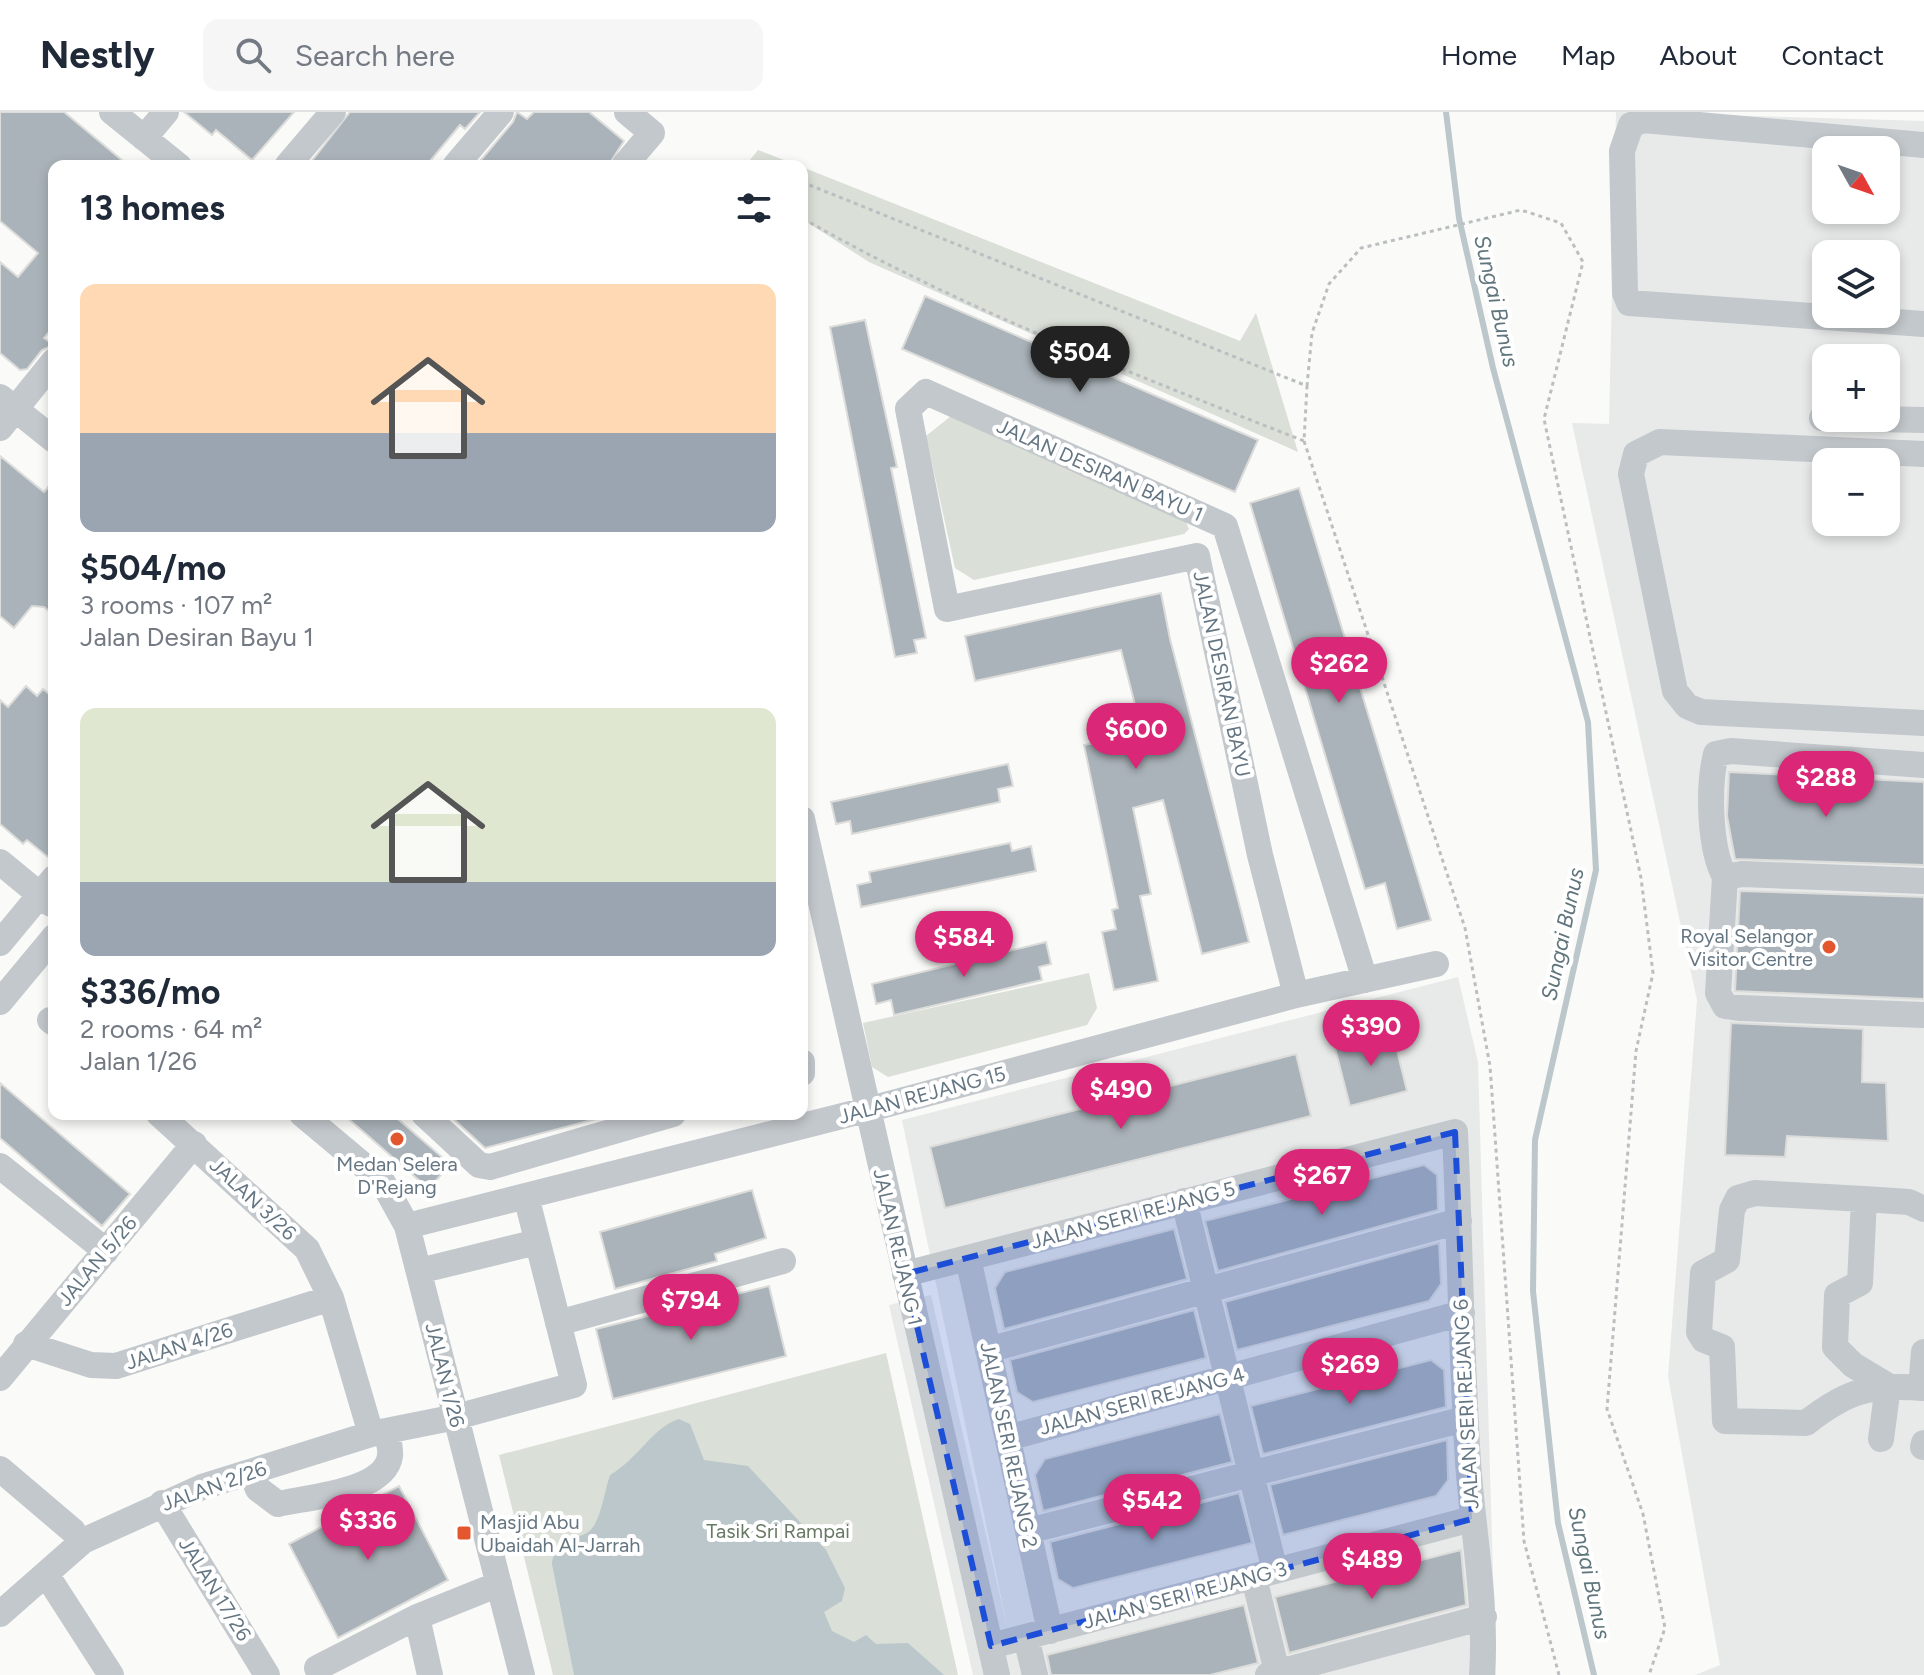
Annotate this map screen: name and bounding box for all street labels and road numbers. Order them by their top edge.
street label: JALAN DESIRAN BAYU 1 [993,414,1207,526]
street label: JALAN DESIRAN BAYU [1188,569,1256,779]
street label: JALAN REJANG 15 [836,1061,1008,1129]
street label: JALAN 3/26 [205,1153,301,1245]
street label: JALAN REJANG 1 [868,1166,928,1328]
street label: JALAN SERI REJANG 5 [1028,1176,1238,1254]
street label: JALAN 5/26 [52,1211,142,1311]
street label: JALAN SERI REJANG 6 [1449,1298,1483,1510]
street label: JALAN 4/26 [123,1317,235,1375]
street label: JALAN 1/26 [420,1320,470,1430]
street label: JALAN SERI REJANG 2 [975,1340,1043,1550]
street label: JALAN SERI REJANG 4 [1037,1362,1247,1440]
street label: JALAN 2/26 [158,1456,270,1516]
street label: JALAN 17/26 [174,1533,256,1645]
street label: JALAN SERI REJANG 3 [1081,1556,1289,1634]

